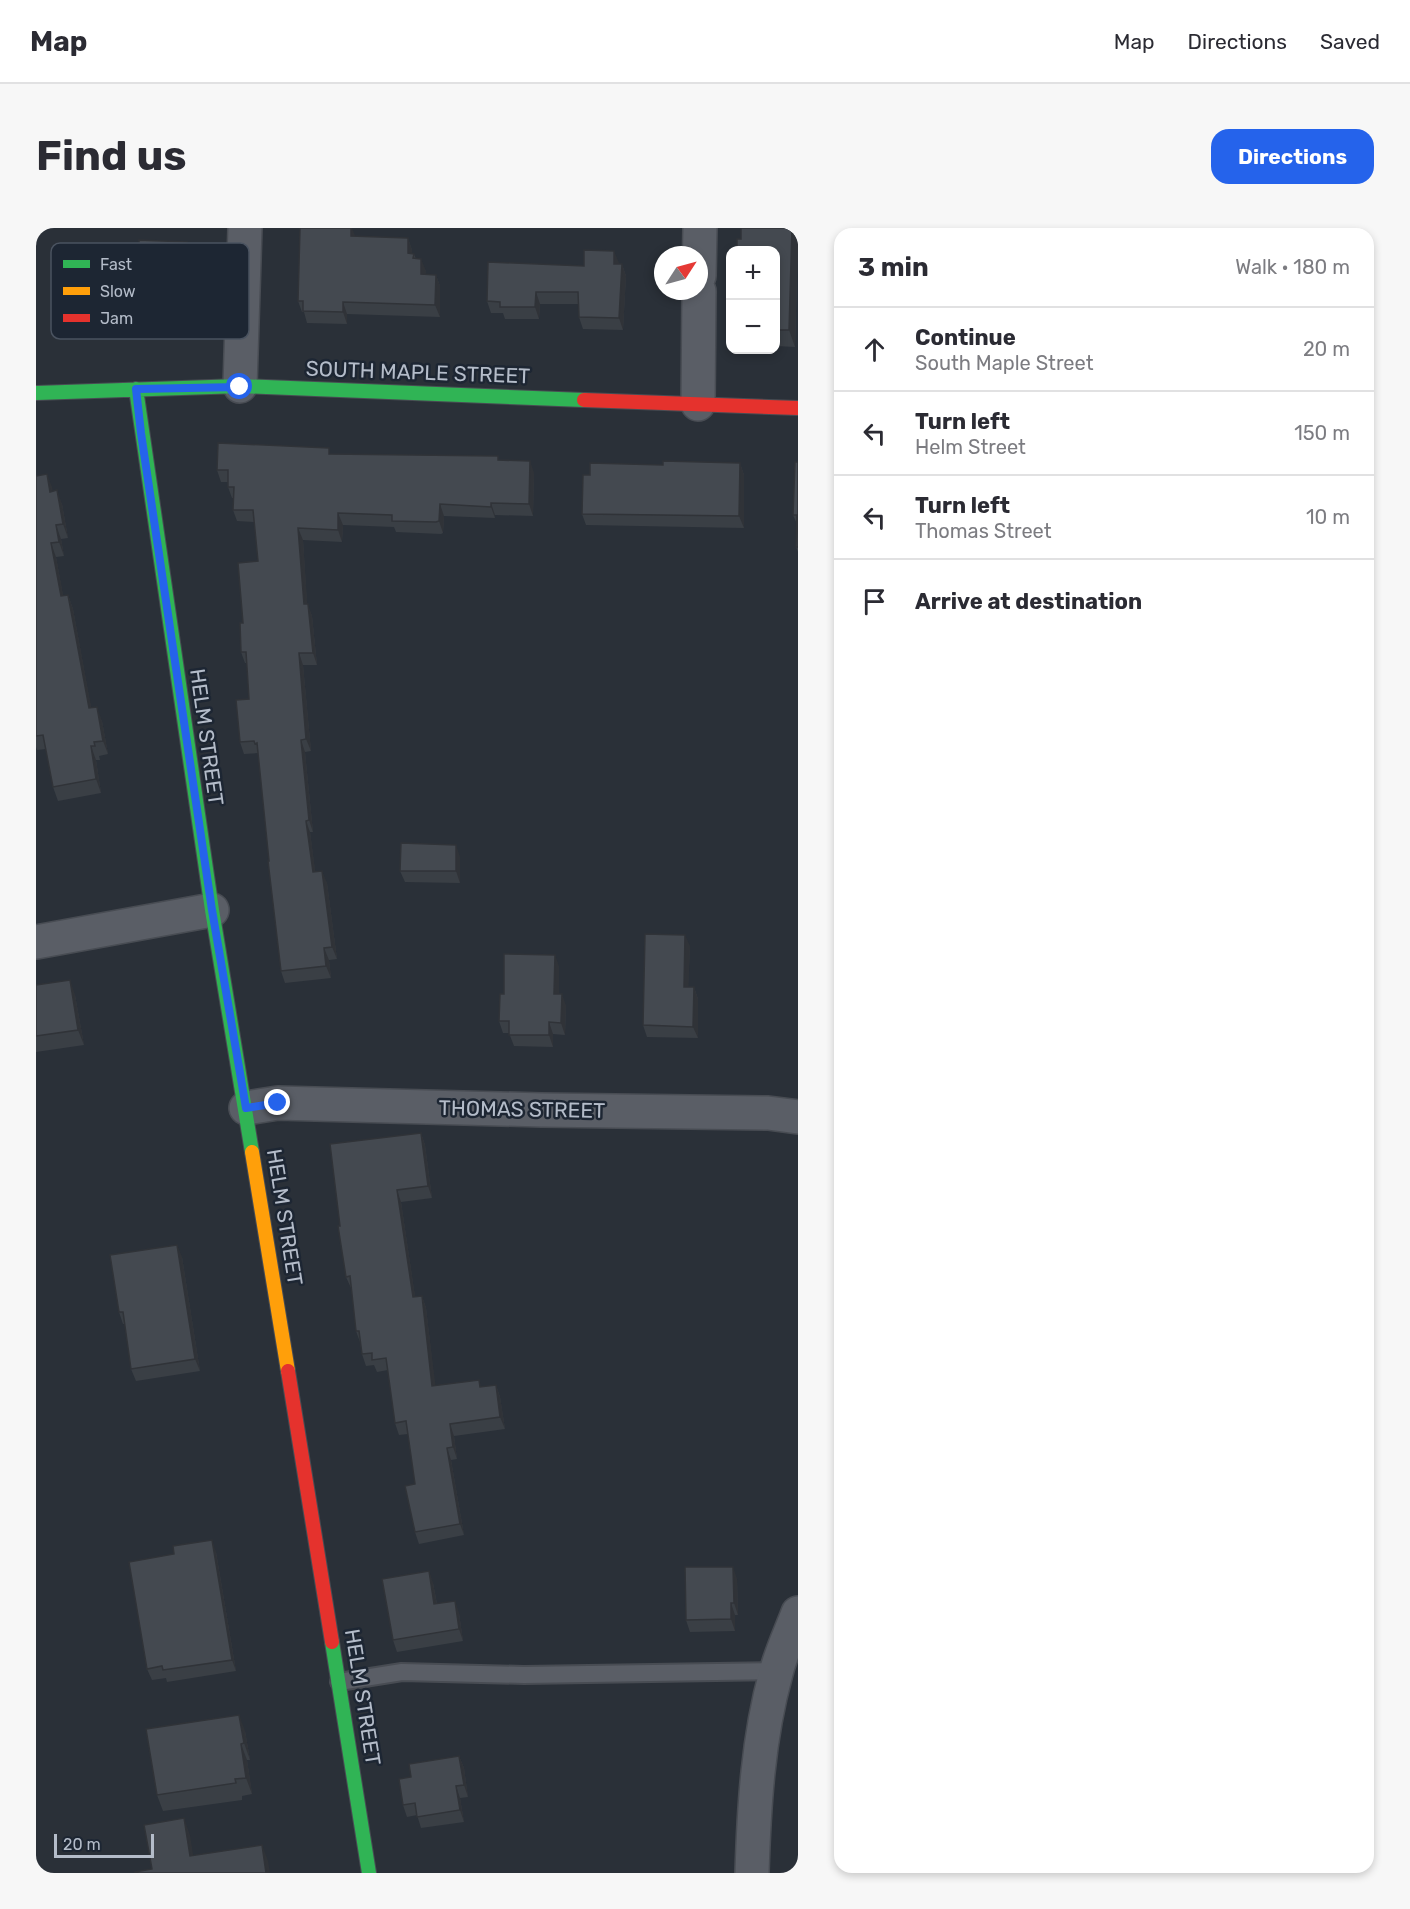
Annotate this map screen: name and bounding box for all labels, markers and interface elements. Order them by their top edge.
text: Map [30,25,87,58]
text: Map [1114,29,1155,54]
text: Directions [1188,29,1287,54]
text: Saved [1320,29,1380,54]
button: Directions [1211,129,1374,184]
text: Find us [36,131,187,181]
legend [51,243,249,339]
north arrow [654,246,708,300]
map controls [726,246,780,354]
button: + [726,246,780,300]
text: 3 min [858,252,929,283]
text: Fast [100,255,132,274]
text: Walk · 180 m [1235,255,1350,279]
text: Slow [100,282,136,301]
button: − [726,300,780,354]
text: Jam [100,309,133,328]
text: Continue [915,324,1016,351]
icon: ahead [858,333,891,366]
text: 20 m [1303,337,1350,361]
text: South Maple Street [915,351,1093,375]
street label: SOUTH MAPLE STREET [305,356,531,388]
route start [226,373,252,399]
text: Turn left [915,408,1010,435]
icon: left [858,417,891,450]
text: 150 m [1294,421,1350,445]
text: Helm Street [915,435,1026,459]
text: Turn left [915,492,1010,519]
icon: left [858,501,891,534]
text: 10 m [1306,505,1350,529]
text: Thomas Street [915,519,1052,543]
icon: arrive [858,585,891,618]
text: Arrive at destination [915,588,1142,615]
street label: HELM STREET [185,667,229,807]
route end [264,1089,290,1115]
street label: THOMAS STREET [439,1095,605,1123]
street label: HELM STREET [262,1147,308,1287]
street label: HELM STREET [340,1627,386,1767]
scale bar [54,1831,154,1858]
text: 20 m [63,1835,101,1854]

